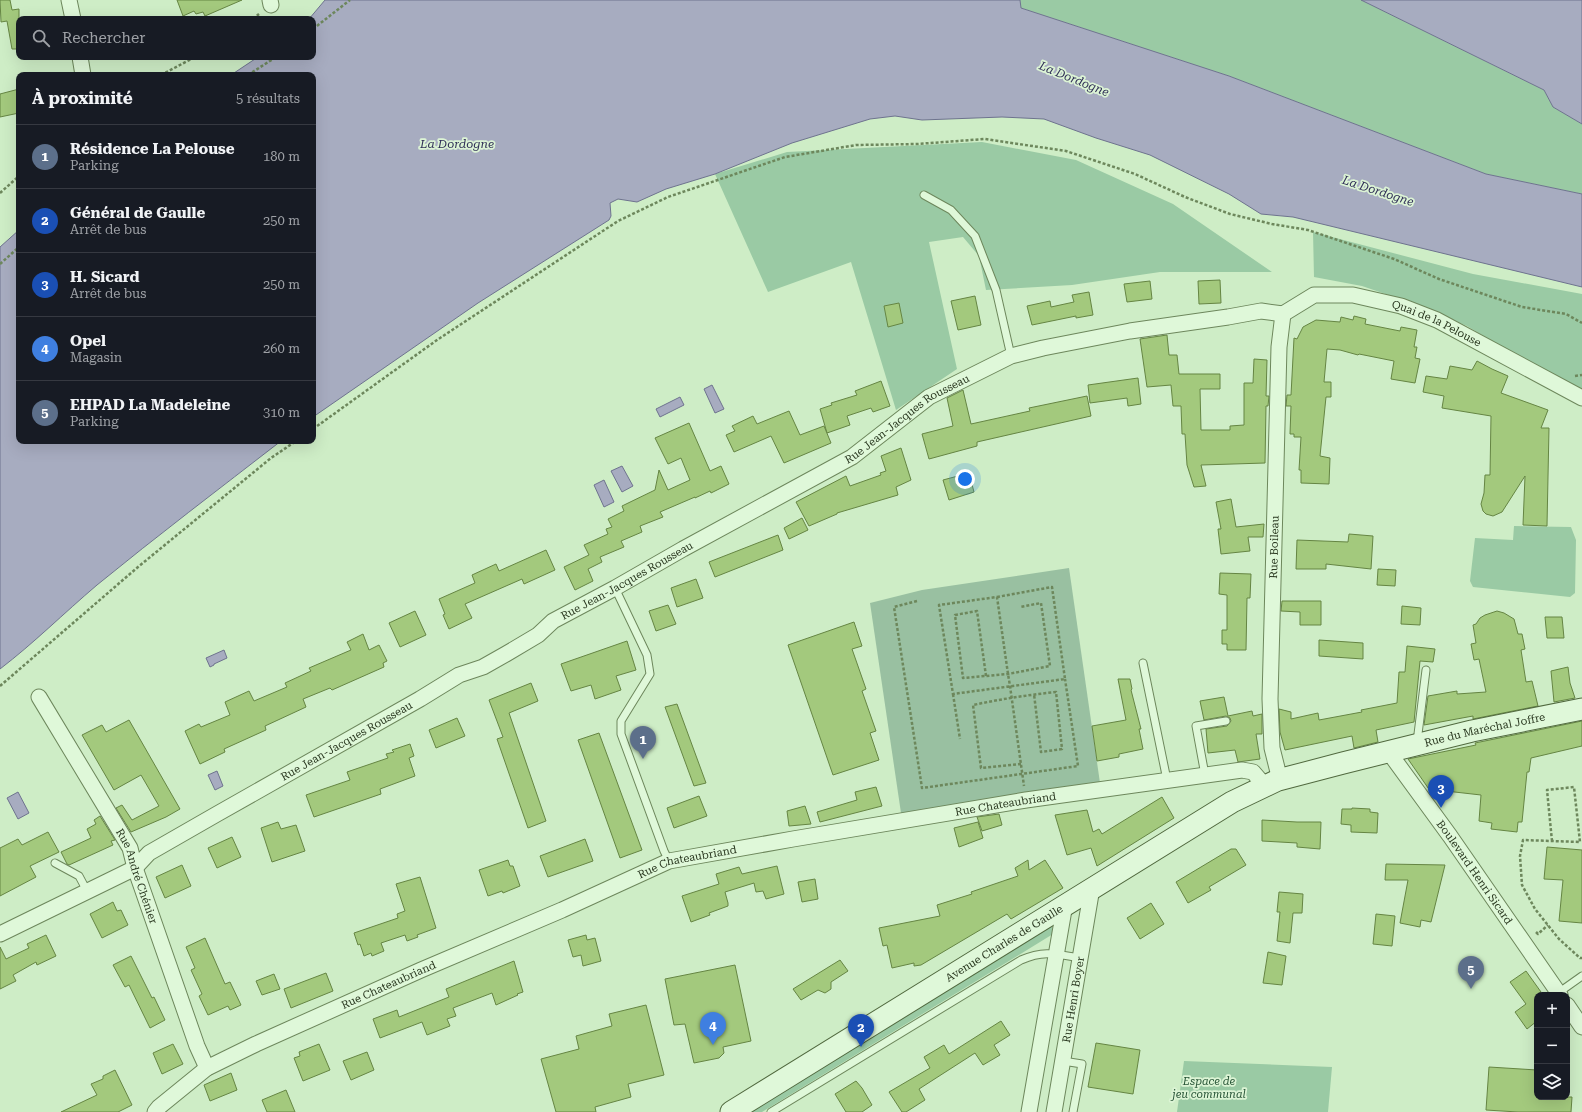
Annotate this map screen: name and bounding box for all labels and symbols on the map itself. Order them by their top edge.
water label: La Dordogne [1036,58,1111,99]
water label: La Dordogne [419,137,494,151]
water label: La Dordogne [1340,173,1415,209]
street label: Quai de la Pelouse [1391,298,1483,350]
street label: Rue Jean-Jacques Rousseau [843,372,972,467]
your location [955,469,975,489]
street label: Rue Boileau [1267,515,1282,579]
street label: Rue Jean-Jacques Rousseau [559,539,695,623]
street label: Rue Jean-Jacques Rousseau [279,699,415,784]
street label: Rue du Maréchal Joffre [1423,711,1546,750]
pin: 1 [630,726,656,759]
pin: 3 [1428,775,1454,808]
street label: Rue Chateaubriand [954,790,1057,819]
street label: Boulevard Henri Sicard [1434,818,1515,927]
street label: Rue André Chénier [113,826,160,926]
street label: Rue Chateaubriand [636,843,738,881]
street label: Avenue Charles de Gaulle [943,902,1065,985]
street label: Rue Henri Boyer [1060,955,1087,1044]
pin: 5 [1458,956,1484,989]
street label: Rue Chateaubriand [339,958,438,1012]
pin: 4 [700,1012,726,1045]
pin: 2 [848,1014,874,1047]
park label: Espace de jeu communal [1170,1075,1246,1101]

